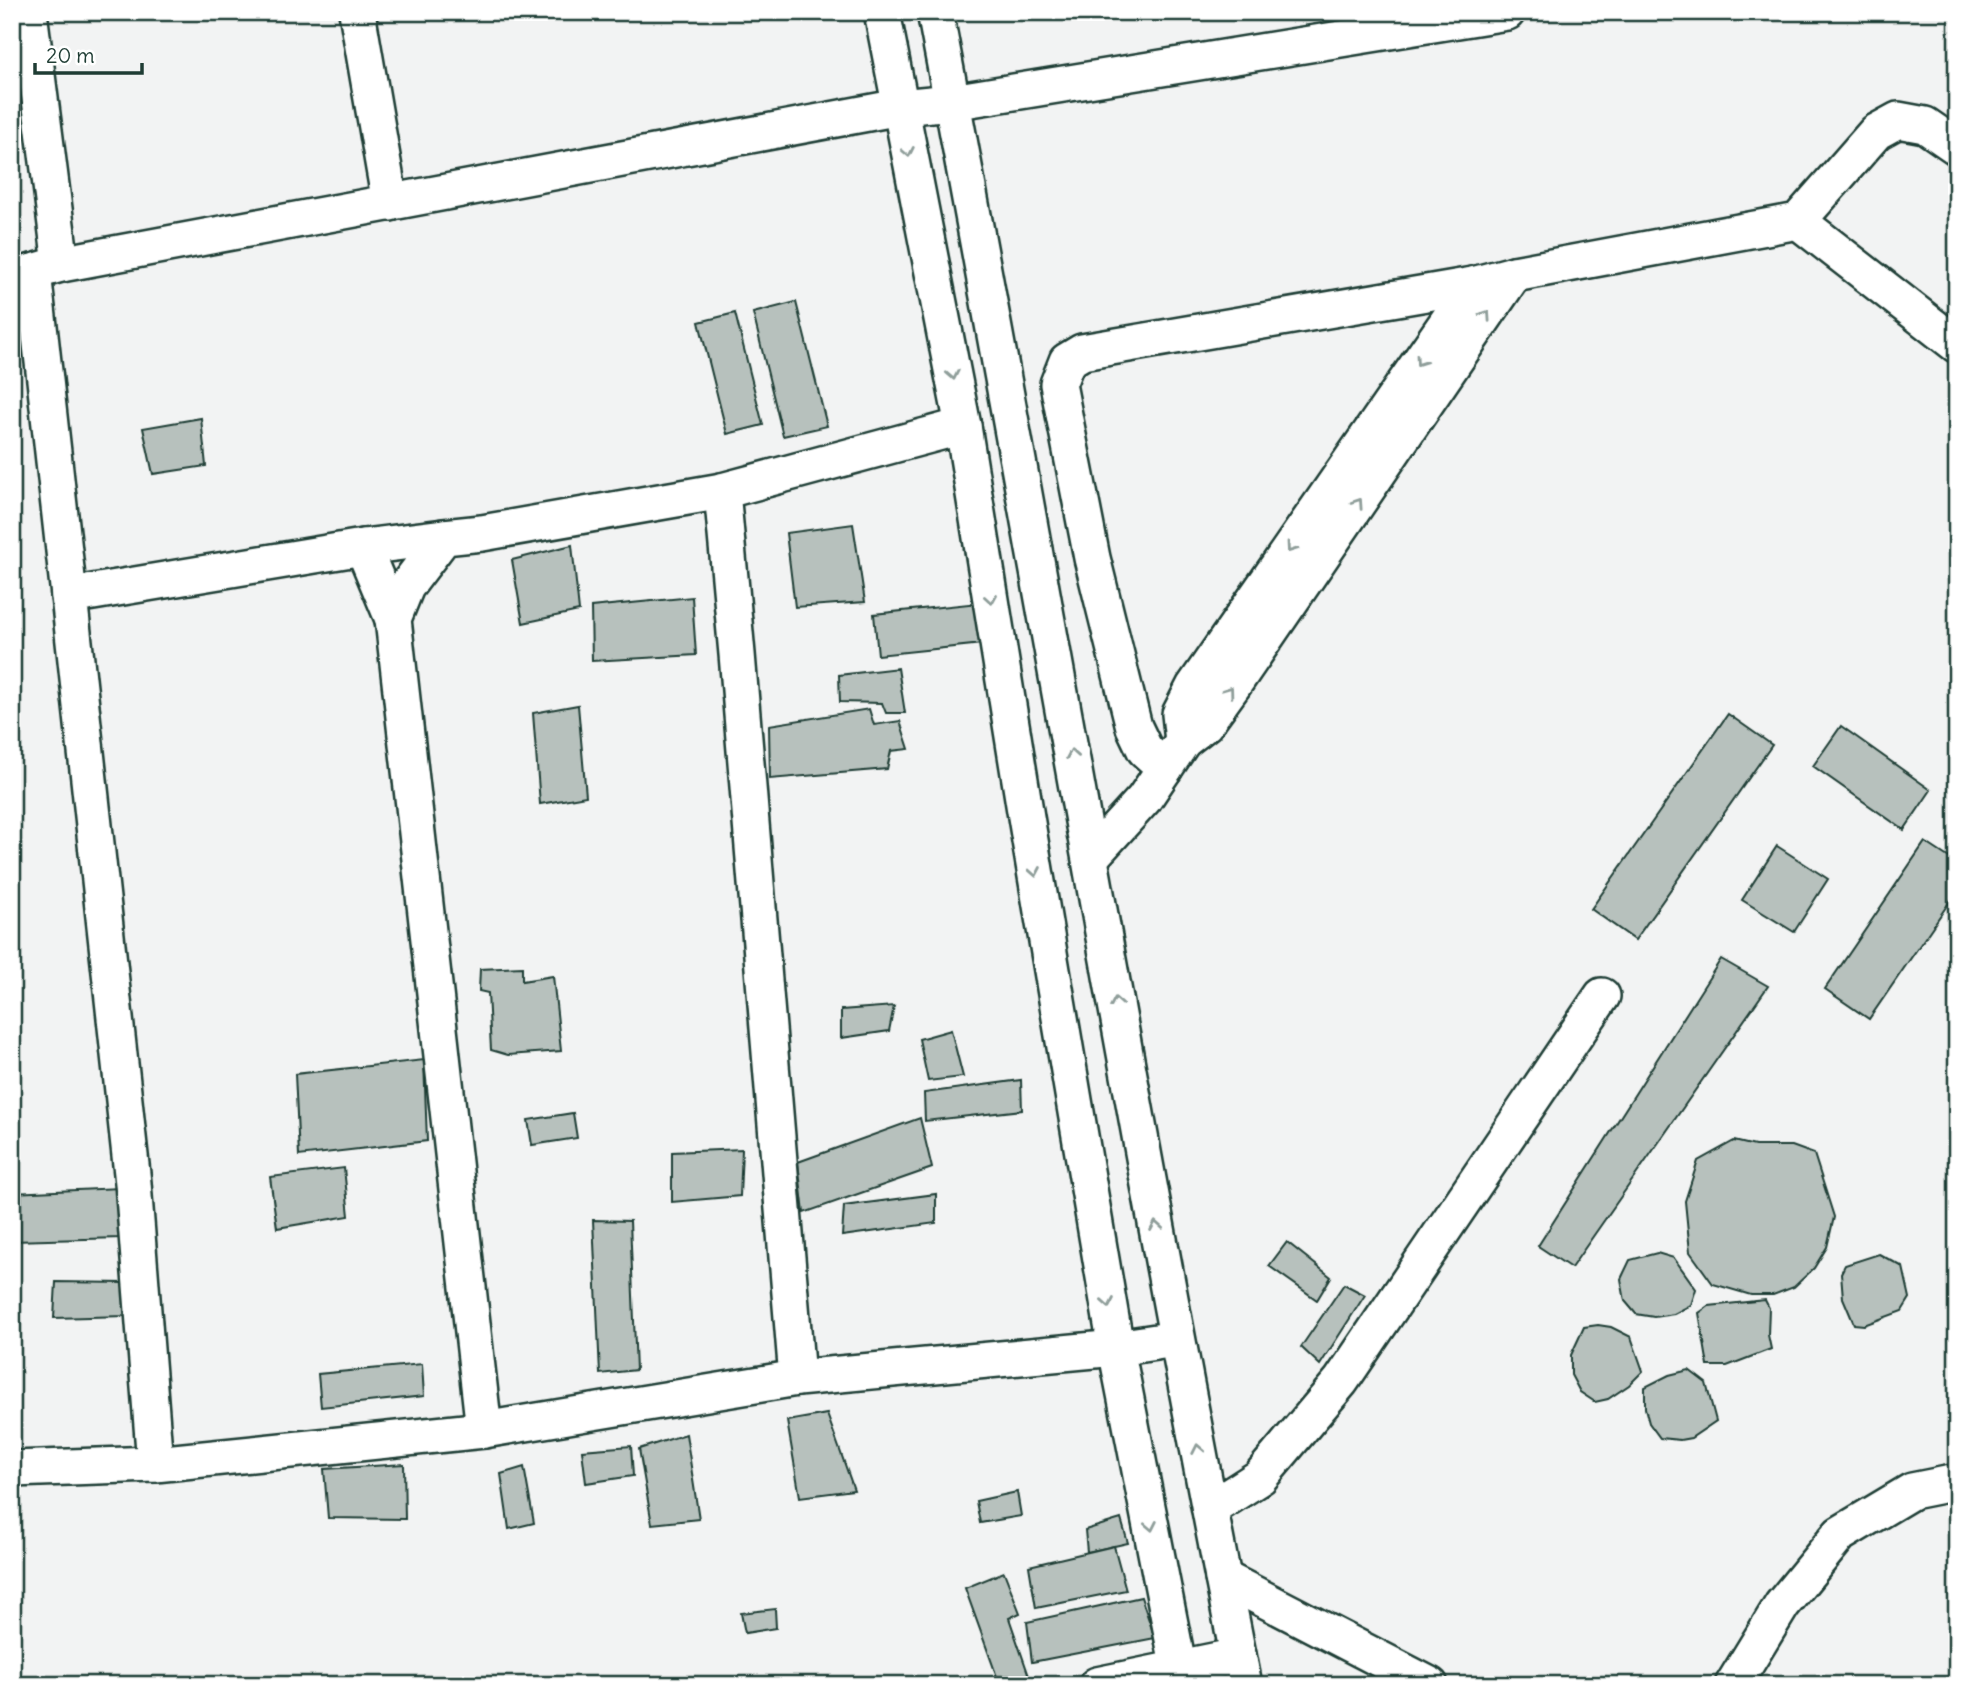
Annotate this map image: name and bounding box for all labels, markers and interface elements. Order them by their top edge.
scale bar [35,32,142,76]
text: 20 m [46,42,95,69]
one-way arrow [900,145,915,157]
one-way arrow [1478,310,1491,323]
one-way arrow [1416,353,1428,366]
one-way arrow [945,369,960,381]
one-way arrow [1350,498,1362,511]
one-way arrow [1287,540,1299,553]
one-way arrow [983,593,998,605]
one-way arrow [1221,686,1233,699]
one-way arrow [1065,748,1080,760]
one-way arrow [1027,866,1042,878]
one-way arrow [1110,996,1125,1008]
one-way arrow [1149,1220,1164,1232]
one-way arrow [1100,1297,1115,1309]
one-way arrow [1191,1443,1206,1455]
one-way arrow [1143,1520,1158,1532]

